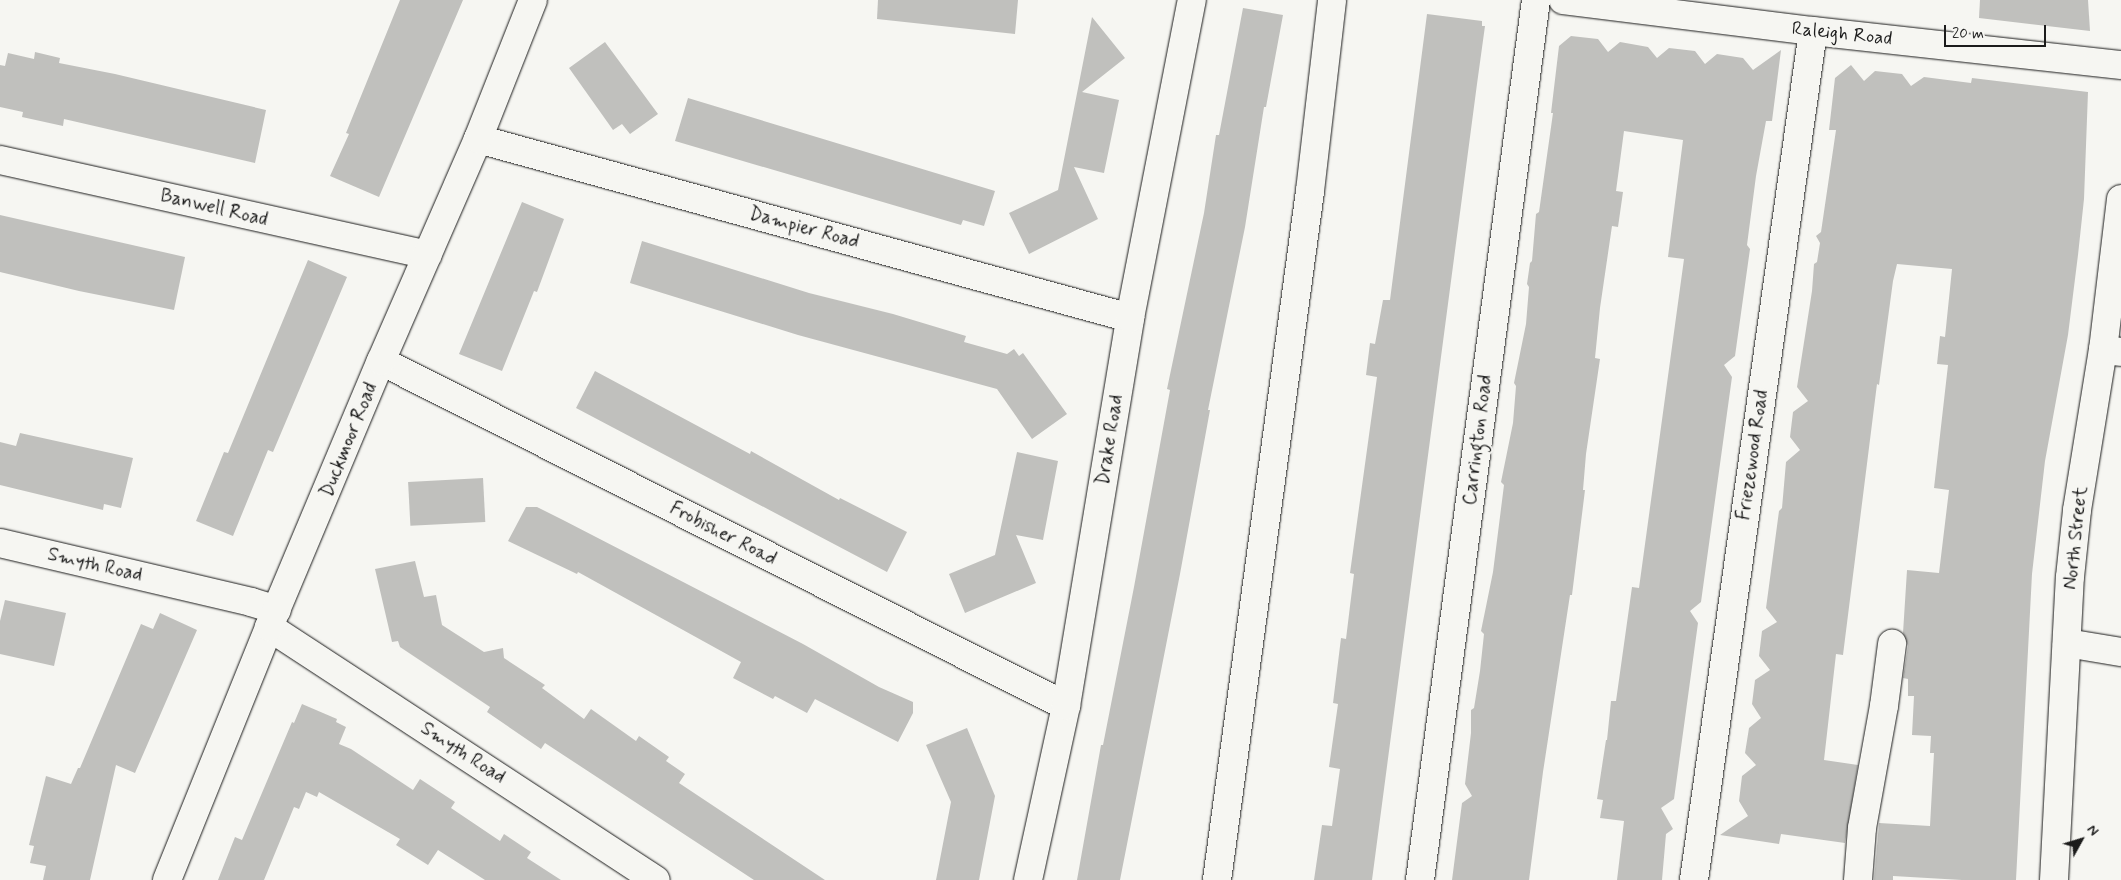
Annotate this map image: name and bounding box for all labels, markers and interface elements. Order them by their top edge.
scale bar [1946,15,2048,47]
street label: Raleigh Road [1791,17,1893,51]
text: 20 m [1952,24,1984,44]
street label: Banwell Road [159,185,269,231]
street label: Dampier Road [746,202,862,254]
street label: Carrington Road [1459,374,1497,506]
street label: Duckmoor Road [316,380,382,500]
street label: Friezewood Road [1733,389,1773,521]
street label: Drake Road [1092,393,1128,487]
street label: North Street [2059,485,2093,591]
street label: Frobisher Road [666,498,780,570]
street label: Smyth Road [45,543,145,587]
street label: Smyth Road [416,717,510,789]
north arrow [2056,815,2106,865]
text: N [2083,821,2103,840]

